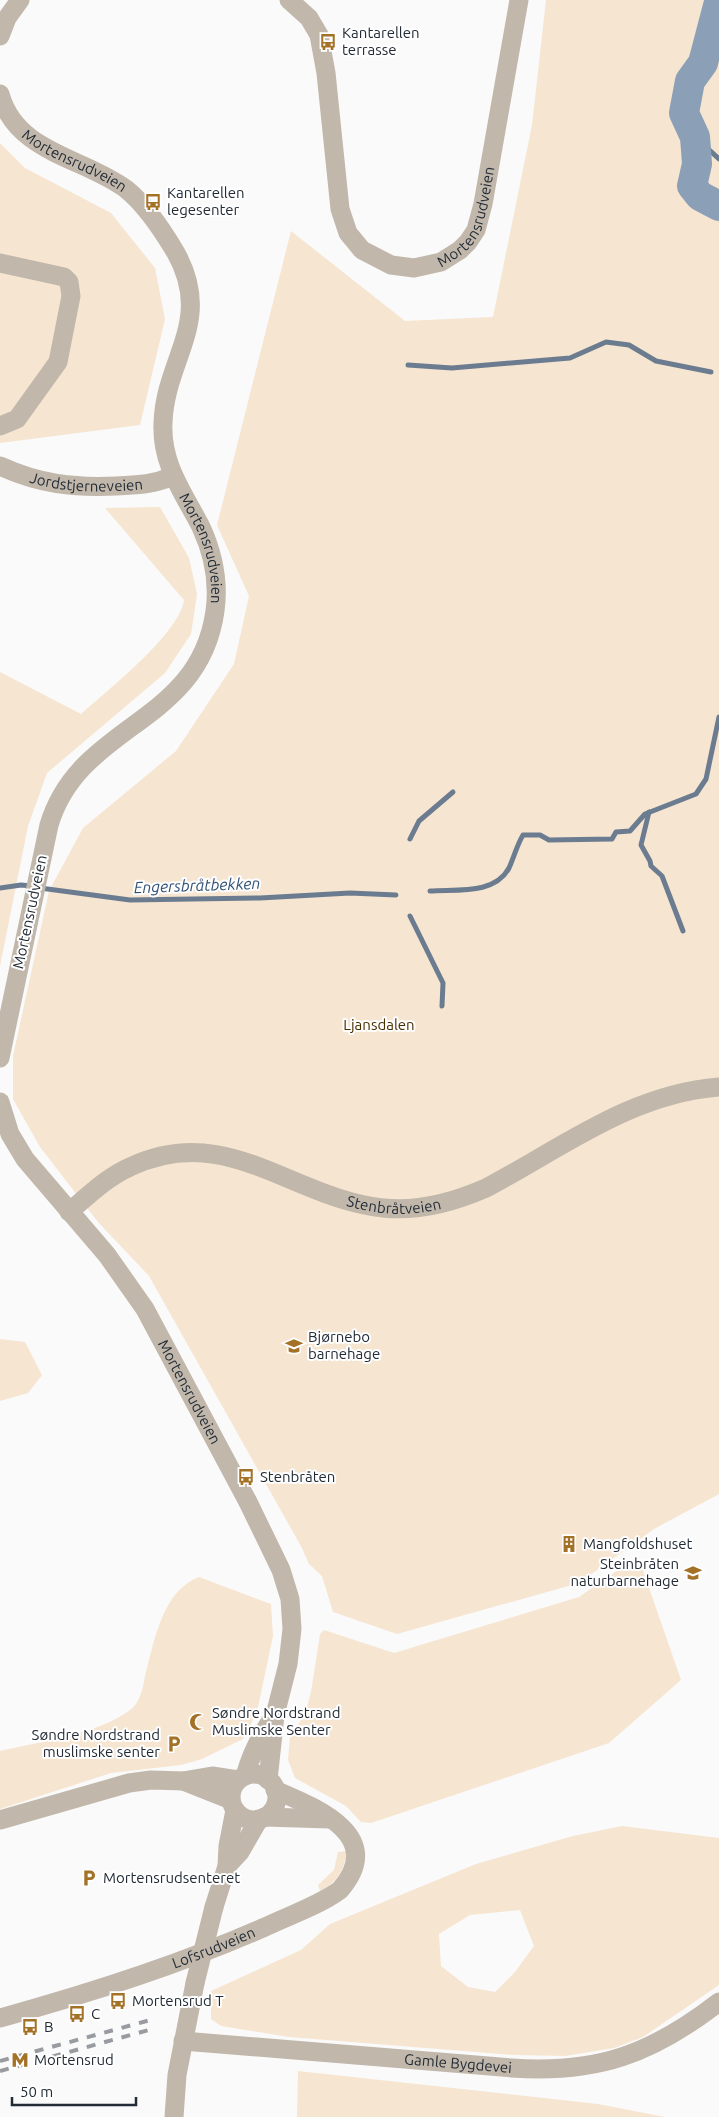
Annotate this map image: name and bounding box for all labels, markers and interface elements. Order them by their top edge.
place label: Kantarellen terrasse [342,24,420,58]
bus stop icon: Kantarellen terrasse [318,32,338,52]
street label: Mortensrudveien [19,126,130,195]
street label: Mortensrudveien [434,165,497,270]
place label: Kantarellen legesenter [167,184,245,218]
bus stop icon: Kantarellen legesenter [143,192,163,212]
street label: Jordstjerneveien [28,469,144,494]
street label: Mortensrudveien [176,490,225,604]
street label: Mortensrudveien [9,853,50,970]
water label: Engersbråtbekken [133,874,261,896]
park label: Ljansdalen [343,1016,415,1033]
street label: Stenbråtveien [345,1192,442,1217]
place label: Bjørnebo barnehage [308,1328,380,1362]
school or university icon: Bjørnebo barnehage [284,1336,304,1356]
street label: Mortensrudveien [155,1337,224,1447]
bus stop icon: Stenbråten [236,1467,256,1487]
place label: Stenbråten [260,1468,335,1485]
building icon: Mangfoldshuset [559,1534,579,1554]
place label: Mangfoldshuset [583,1535,693,1552]
place label: Steinbråten naturbarnehage [570,1555,679,1589]
school or university icon: Steinbråten naturbarnehage [683,1563,703,1583]
place label: Søndre Nordstrand Muslimske Senter [212,1704,340,1738]
mosque icon: Søndre Nordstrand Muslimske Senter [188,1712,208,1732]
place label: Søndre Nordstrand muslimske senter [32,1726,160,1760]
parking icon: Søndre Nordstrand muslimske senter [164,1734,184,1754]
parking icon: Mortensrudsenteret [79,1868,99,1888]
place label: Mortensrudsenteret [103,1869,240,1886]
street label: Lofsrudveien [170,1923,258,1971]
bus stop icon: Mortensrud T [108,1991,128,2011]
place label: Mortensrud T [132,1992,224,2009]
bus stop icon: C [67,2004,87,2024]
place label: C [91,2005,100,2022]
bus stop icon: B [20,2017,40,2037]
place label: B [44,2018,54,2035]
metro station icon: Mortensrud [10,2050,30,2070]
street label: Gamle Bygdevei [404,2050,513,2076]
place label: Mortensrud [34,2051,114,2068]
scale bar [12,2074,136,2106]
text: 50 m [20,2083,53,2100]

